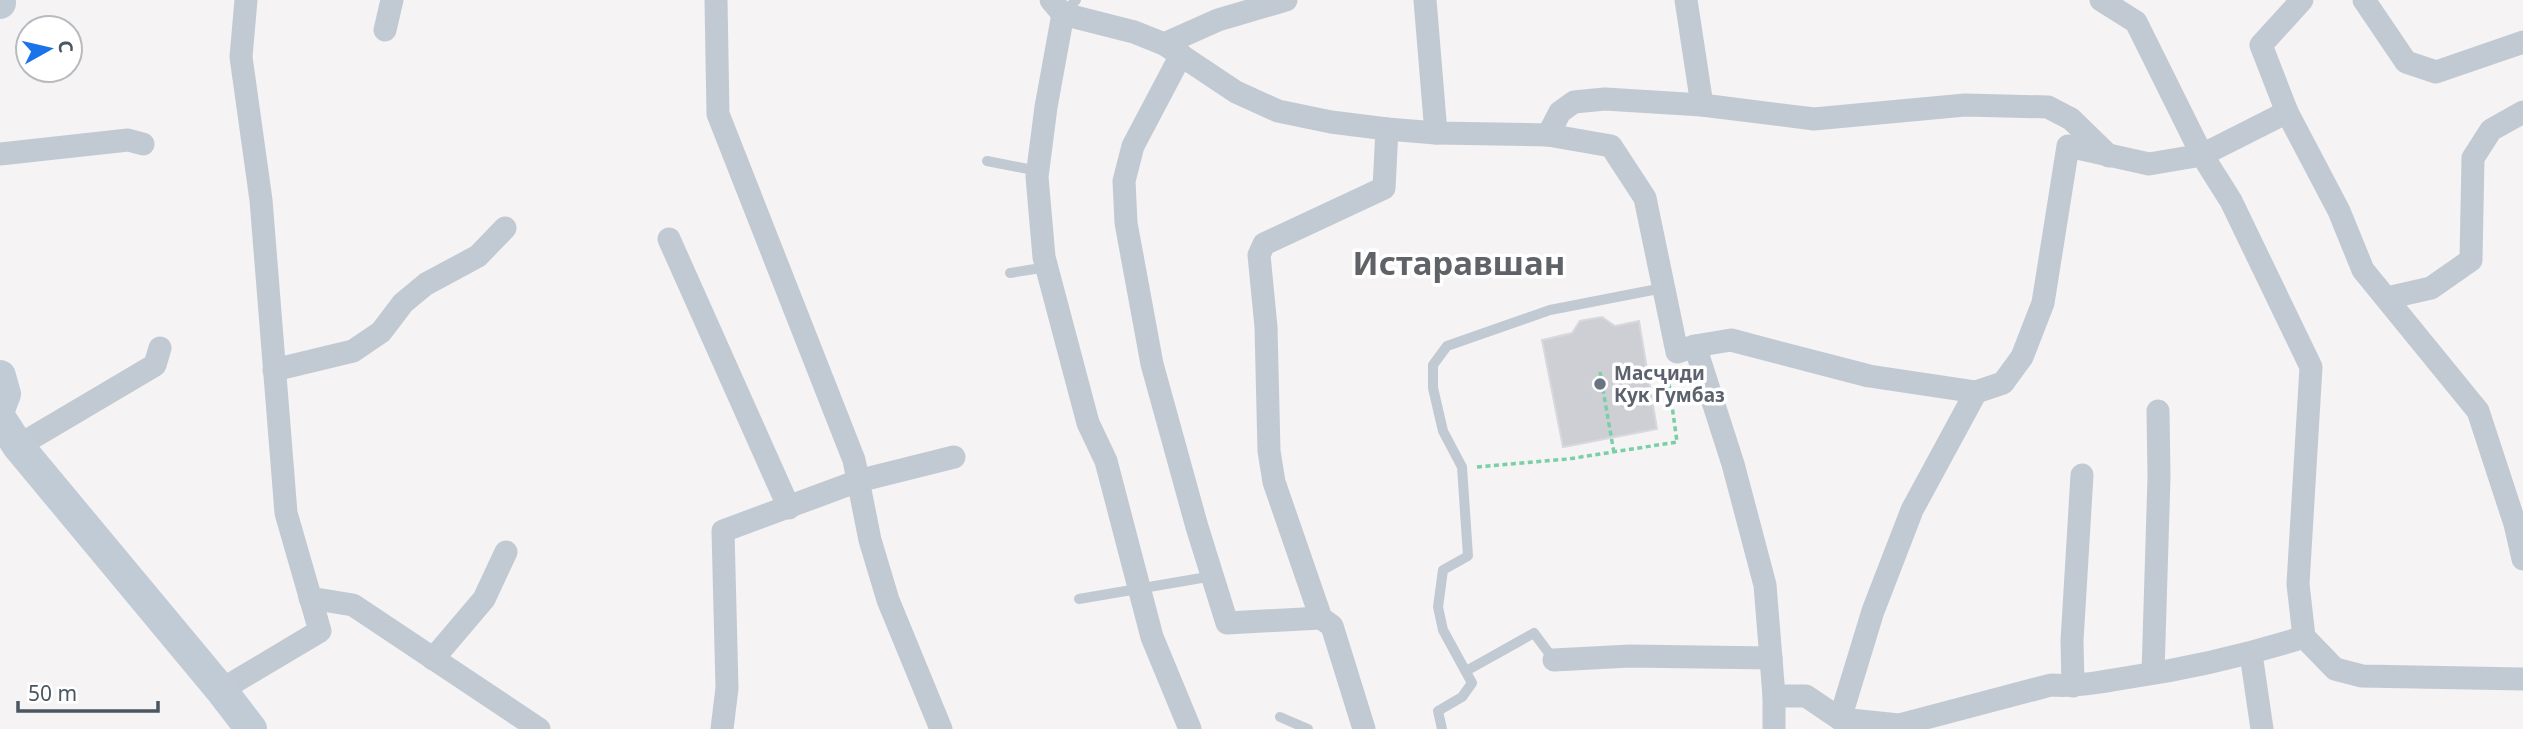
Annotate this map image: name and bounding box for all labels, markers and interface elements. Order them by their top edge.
north arrow [14,14,84,84]
text: С [52,39,80,55]
district label: Истаравшан [1353,240,1565,285]
place label: Масҷиди Кук Гумбаз [1614,360,1725,408]
marker: Масҷиди Кук Гумбаз [1592,376,1608,392]
scale bar [18,670,158,714]
text: 50 m [28,679,77,707]

